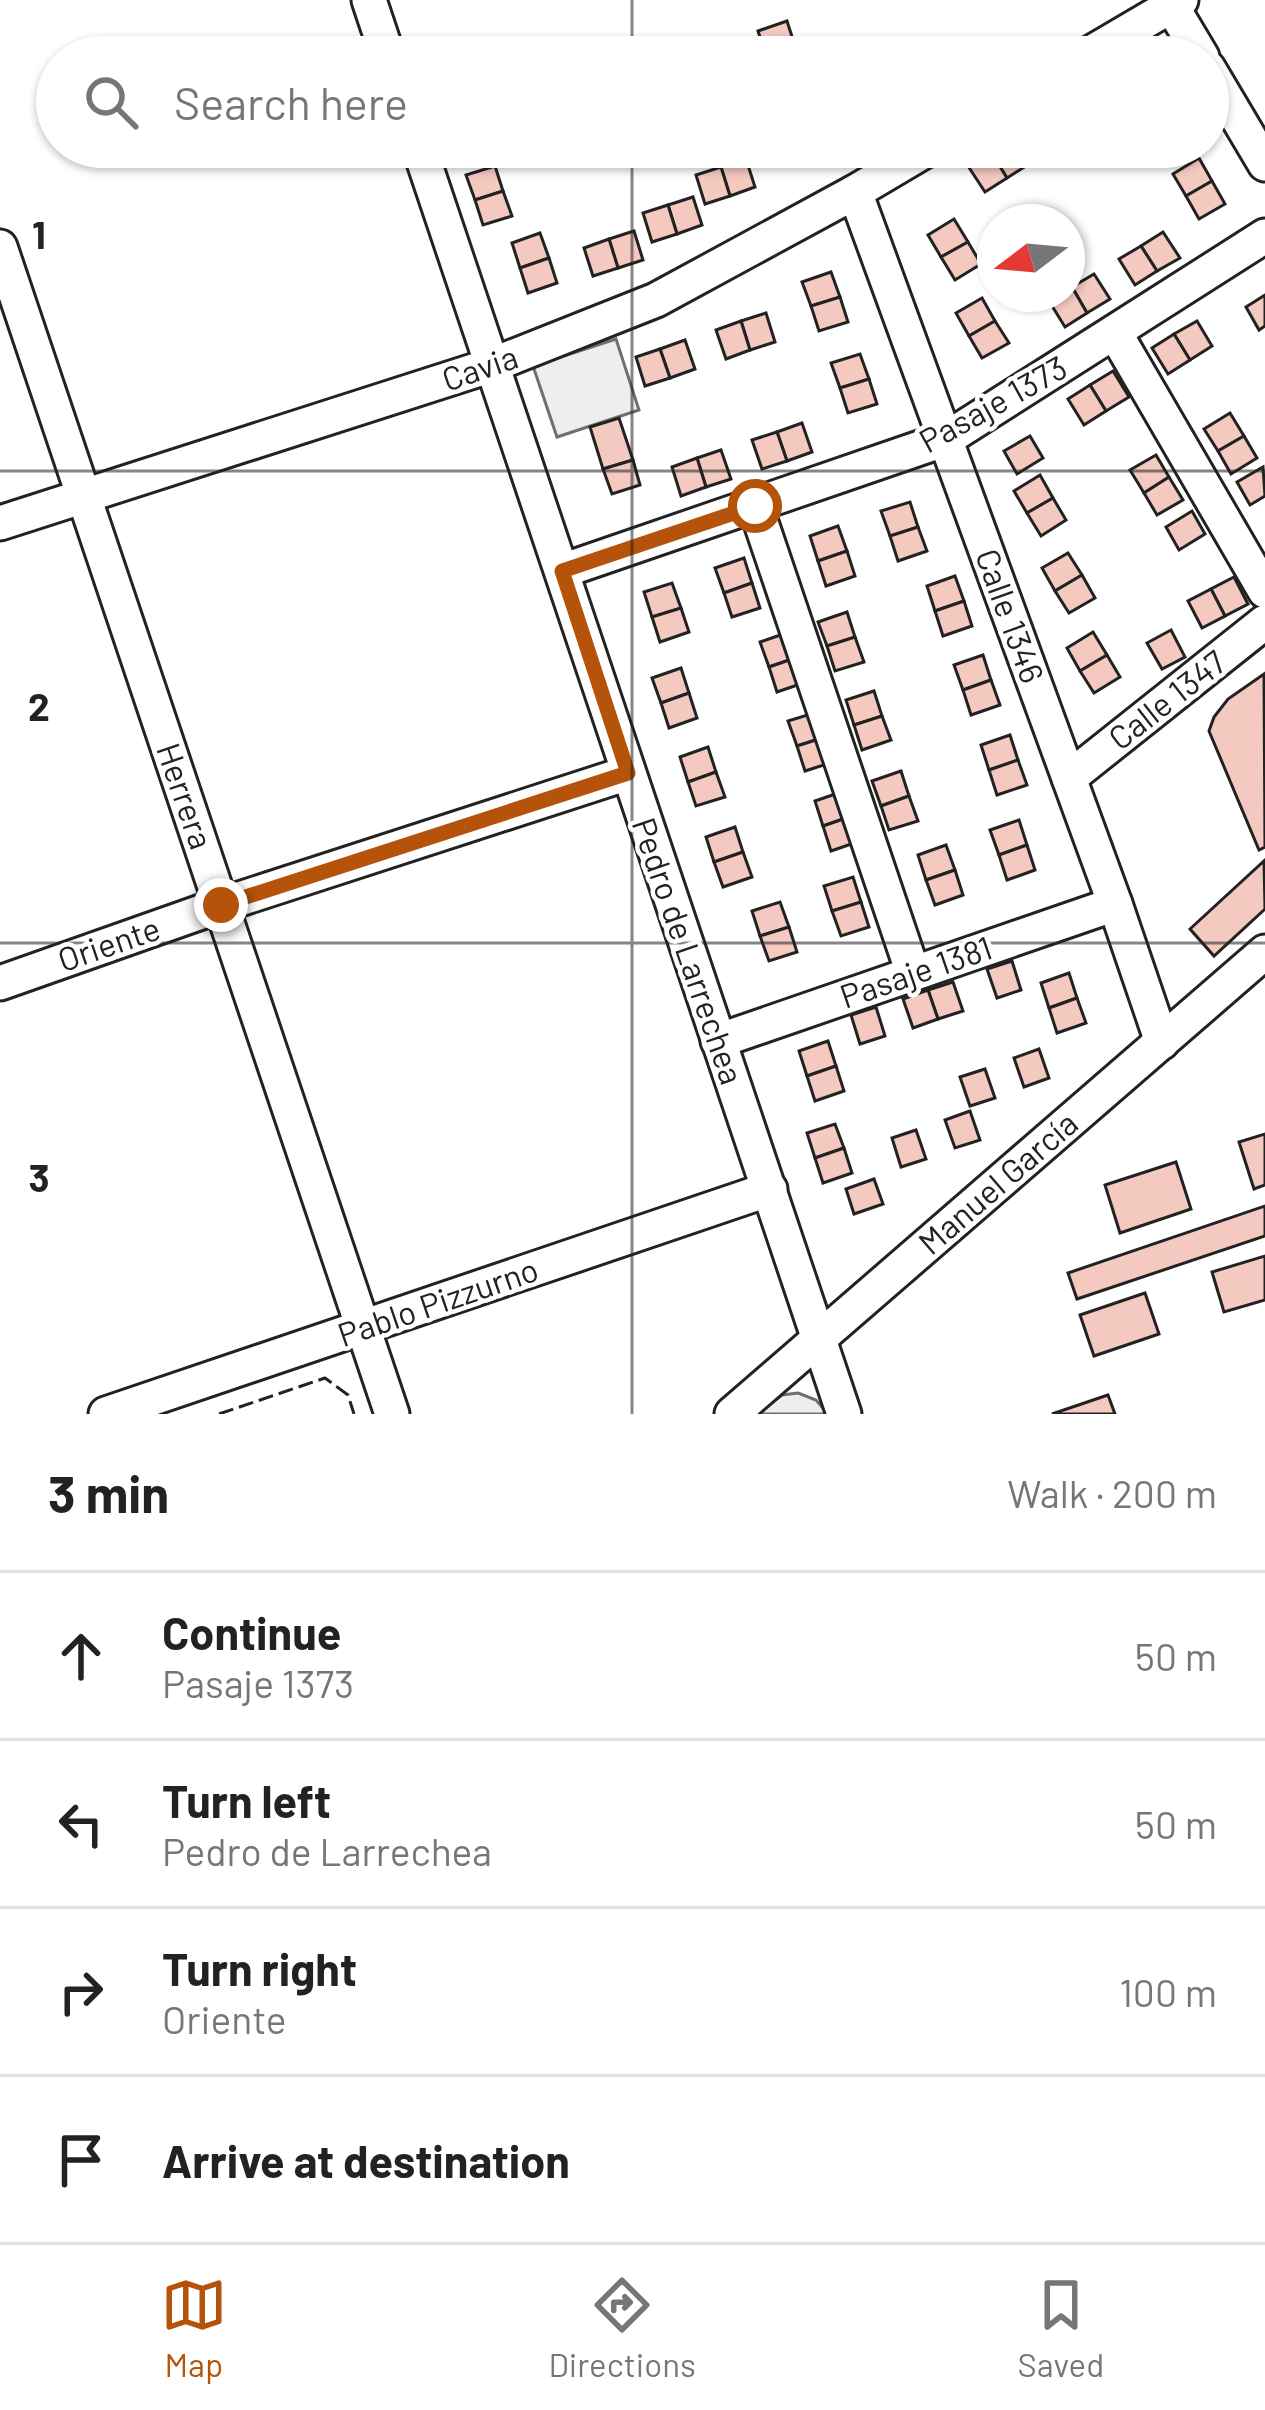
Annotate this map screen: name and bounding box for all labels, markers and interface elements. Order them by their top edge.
search box [36,36,1229,168]
icon: search [78,69,144,135]
text: Search here [174,75,408,129]
north arrow [977,204,1085,312]
text: 1 [32,210,46,257]
street label: Cavia [437,336,523,399]
street label: Pasaje 1373 [912,346,1073,460]
route start [728,479,782,533]
street label: Calle 1346 [968,543,1054,688]
street label: Calle 1347 [1100,641,1233,757]
text: 2 [28,682,50,729]
street label: Herrera [149,737,223,854]
street label: Pedro de Larrechea [625,812,753,1089]
route end [194,878,248,932]
street label: Oriente [52,907,165,979]
street label: Pasaje 1381 [835,926,997,1016]
street label: Manuel García [910,1102,1085,1262]
text: 3 [28,1153,50,1200]
street label: Pablo Pizzurno [332,1248,543,1354]
text: 3 min [48,1462,169,1523]
text: Walk · 200 m [1007,1469,1217,1516]
text: Continue [162,1605,341,1659]
icon: ahead [48,1623,114,1689]
text: 50 m [1135,1632,1217,1679]
text: Pasaje 1373 [162,1659,354,1706]
text: Turn left [162,1773,331,1827]
icon: left [48,1791,114,1857]
text: 50 m [1135,1800,1217,1847]
text: Pedro de Larrechea [162,1827,492,1874]
text: Turn right [162,1941,357,1995]
icon: right [48,1959,114,2025]
text: 100 m [1119,1968,1217,2015]
text: Oriente [162,1995,287,2042]
icon: arrive [48,2127,114,2193]
text: Arrive at destination [162,2133,570,2187]
tab: Map [161,2272,227,2384]
tab: Directions [548,2272,696,2384]
tab: Saved [1018,2272,1104,2384]

